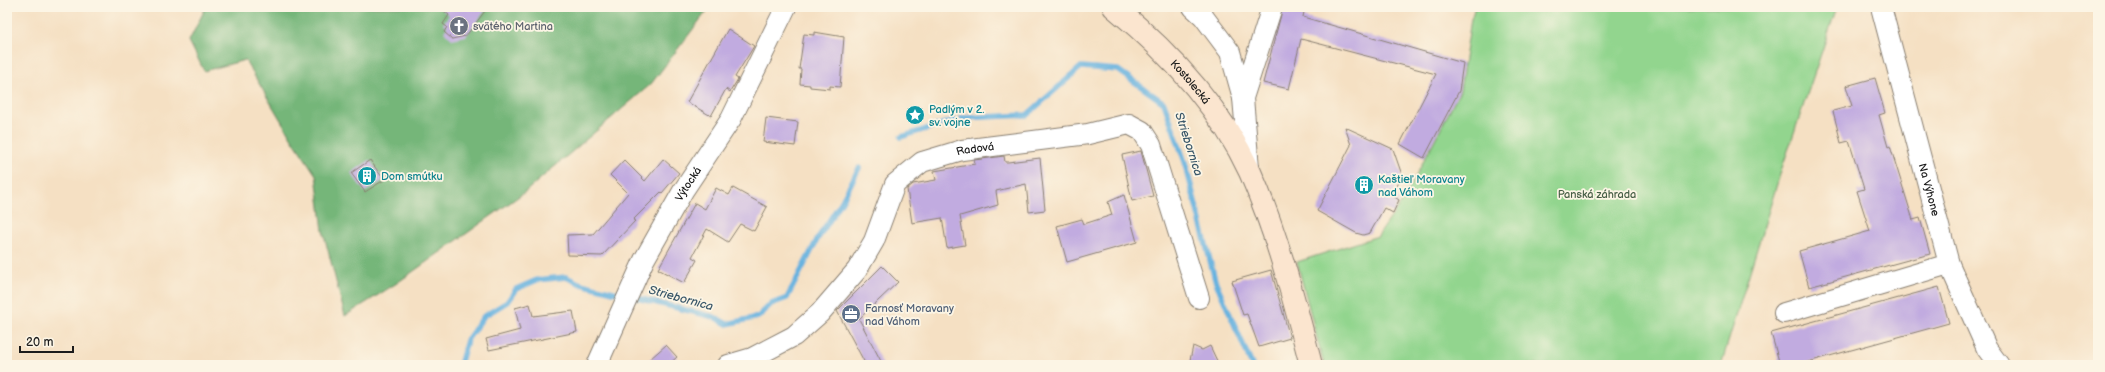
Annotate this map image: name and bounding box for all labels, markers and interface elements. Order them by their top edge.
church icon: svätého Martina [448,15,470,37]
place label: svätého Martina [473,20,553,33]
street label: Kostolecká [1168,57,1213,107]
place label: Padlým v 2. sv. vojne [929,103,984,129]
place icon: Padlým v 2. sv. vojne [904,104,926,126]
water label: Striebornica [1171,110,1206,178]
street label: Radová [955,140,995,158]
street label: Na Výhone [1916,162,1942,218]
street label: Výtocká [673,164,704,204]
building icon: Dom smútku [356,165,378,187]
place label: Dom smútku [381,170,443,183]
place label: Kaštieľ Moravany nad Váhom [1378,173,1465,199]
building icon: Kaštieľ Moravany nad Váhom [1353,174,1375,196]
park label: Panská záhrada [1558,188,1636,201]
water label: Striebornica [647,283,715,314]
place label: Farnosť Moravany nad Váhom [865,302,954,328]
office icon: Farnosť Moravany nad Váhom [840,303,862,325]
scale bar [20,328,73,354]
text: 20 m [26,335,53,350]

